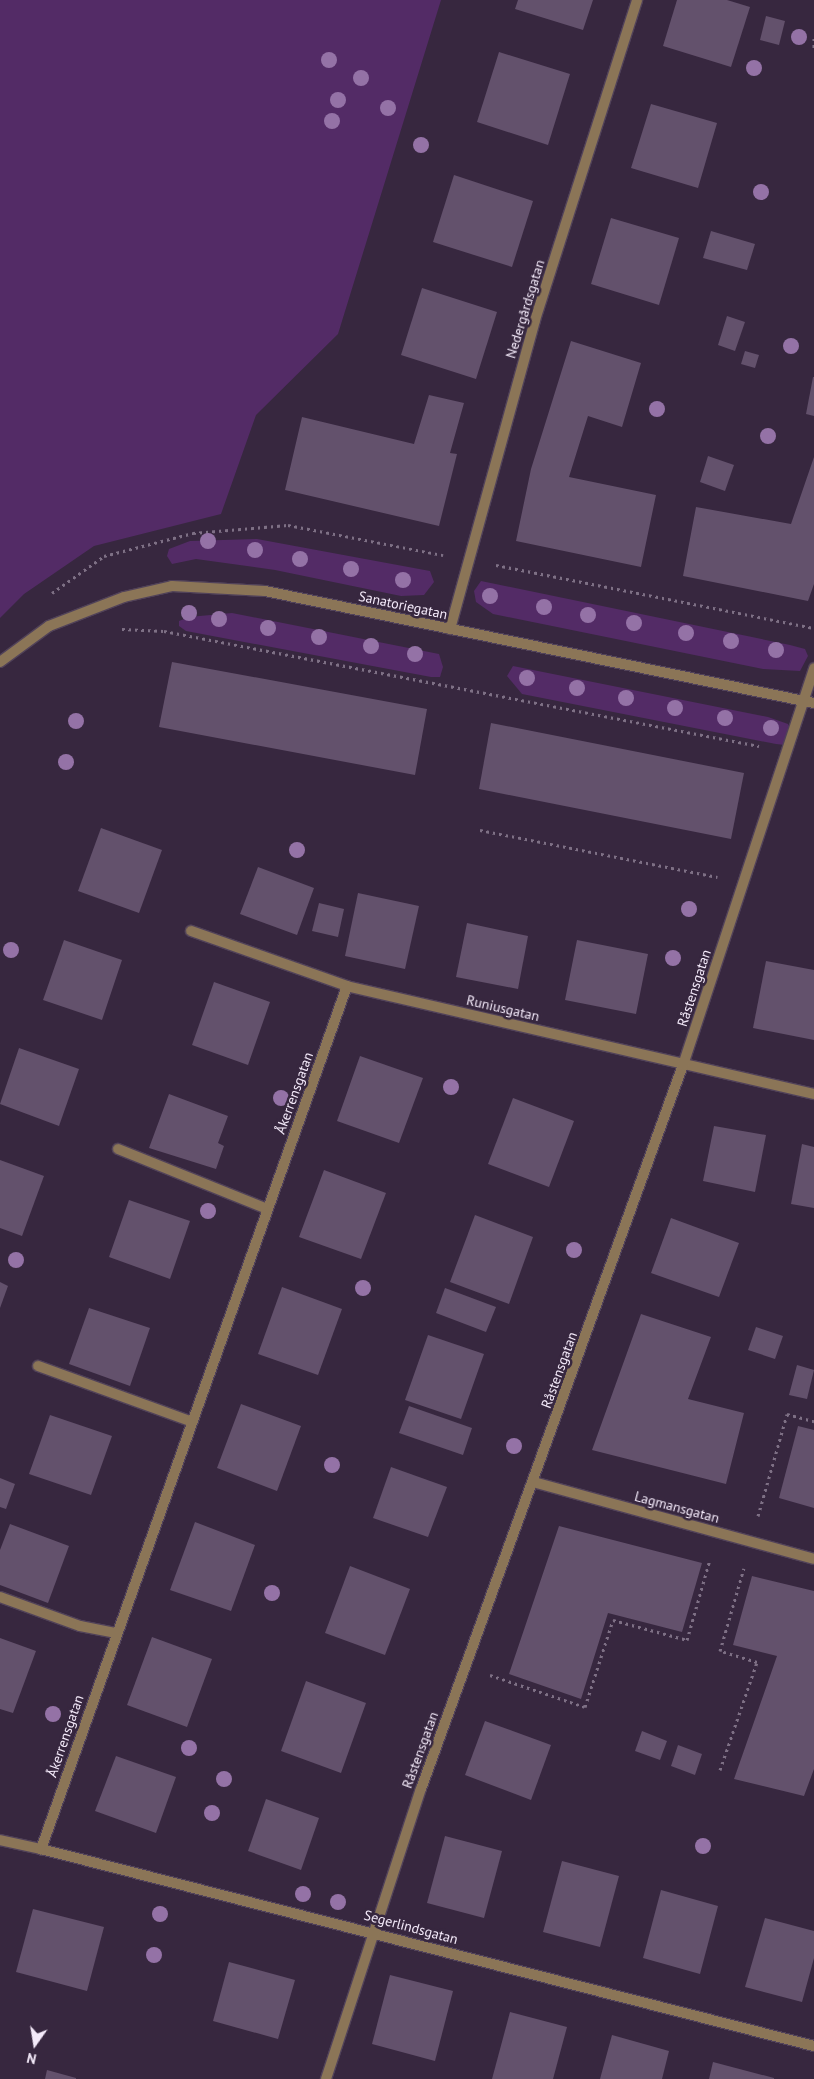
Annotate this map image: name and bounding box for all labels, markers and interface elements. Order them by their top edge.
street label: Nedergårdsgatan [502,258,548,360]
street label: Sanatoriegatan [357,587,449,623]
street label: Råstensgatan [674,947,714,1029]
street label: Runiusgatan [465,991,541,1025]
street label: Åkerrensgatan [271,1050,317,1136]
street label: Råstensgatan [537,1329,581,1411]
street label: Lagmansgatan [633,1488,721,1526]
street label: Åkerrensgatan [43,1693,87,1779]
street label: Råstensgatan [398,1709,442,1791]
street label: Segerlindsgatan [362,1906,460,1948]
north arrow [10,2019,60,2069]
text: N [25,2049,38,2068]

